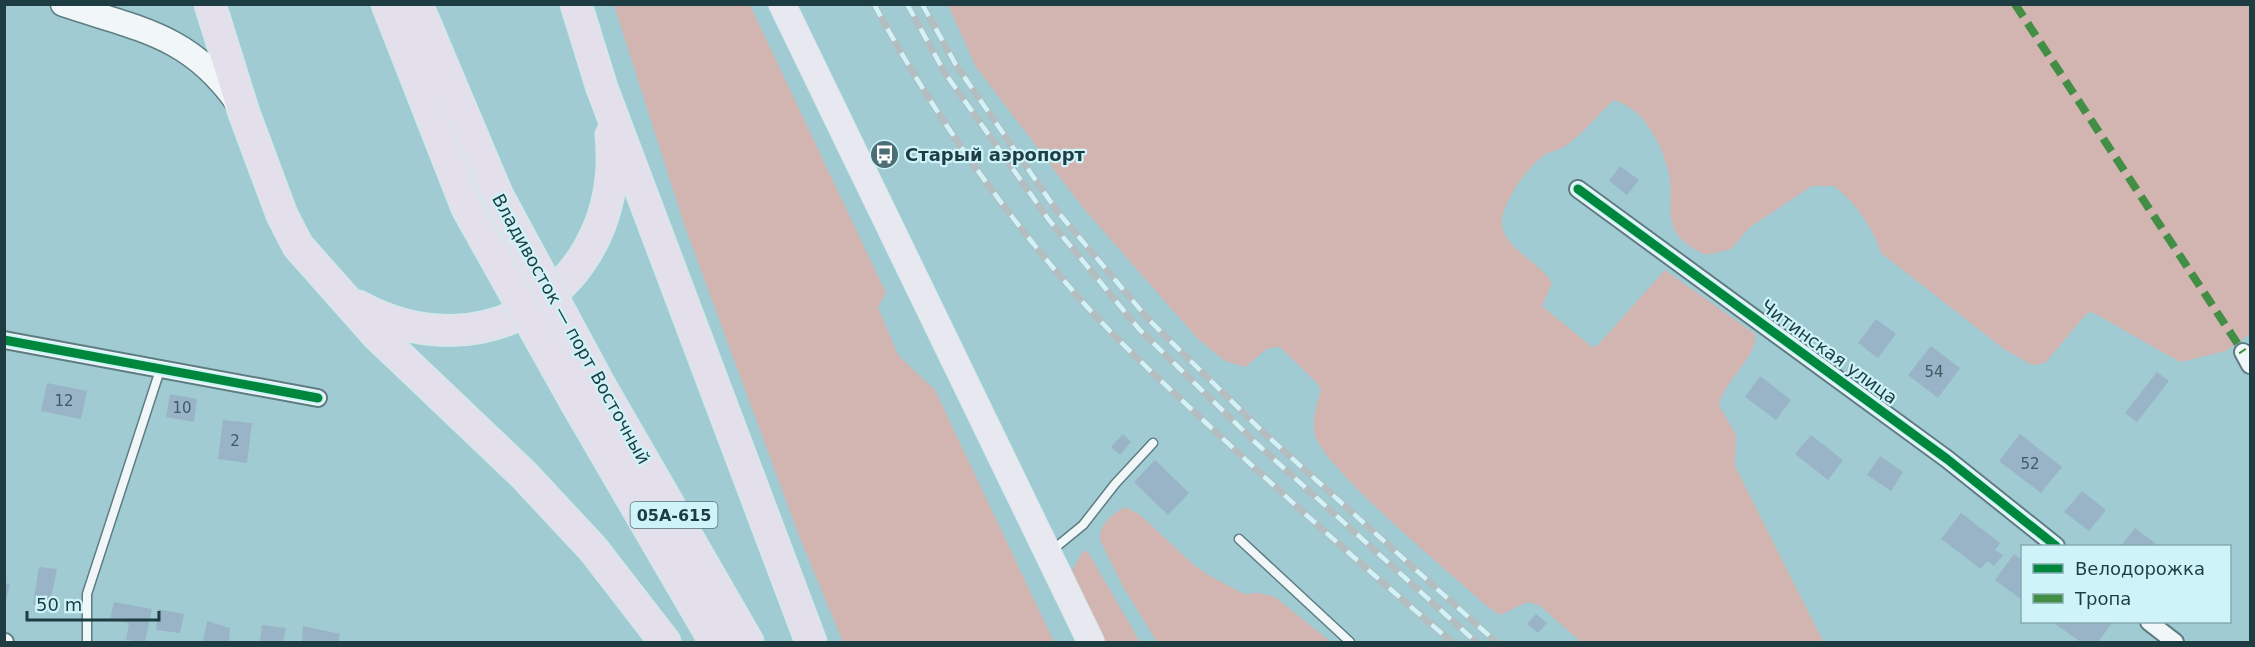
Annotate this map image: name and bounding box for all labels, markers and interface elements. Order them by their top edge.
bus stop icon: Старый аэропорт [868,139,900,171]
place label: Старый аэропорт [905,144,1086,165]
street label: Владивосток — порт Восточный [488,190,655,468]
street label: Читинская улица [1757,295,1902,408]
house number: 54 [1924,363,1944,381]
house number: 12 [54,392,74,410]
house number: 10 [172,399,192,417]
house number: 2 [230,432,240,450]
house number: 52 [2020,455,2040,473]
road number: 05А-615 [630,502,718,528]
legend [2021,545,2231,623]
text: Велодорожка [2075,558,2205,579]
scale bar [27,584,159,622]
text: Тропа [2074,588,2131,609]
text: 50 m [36,594,82,615]

